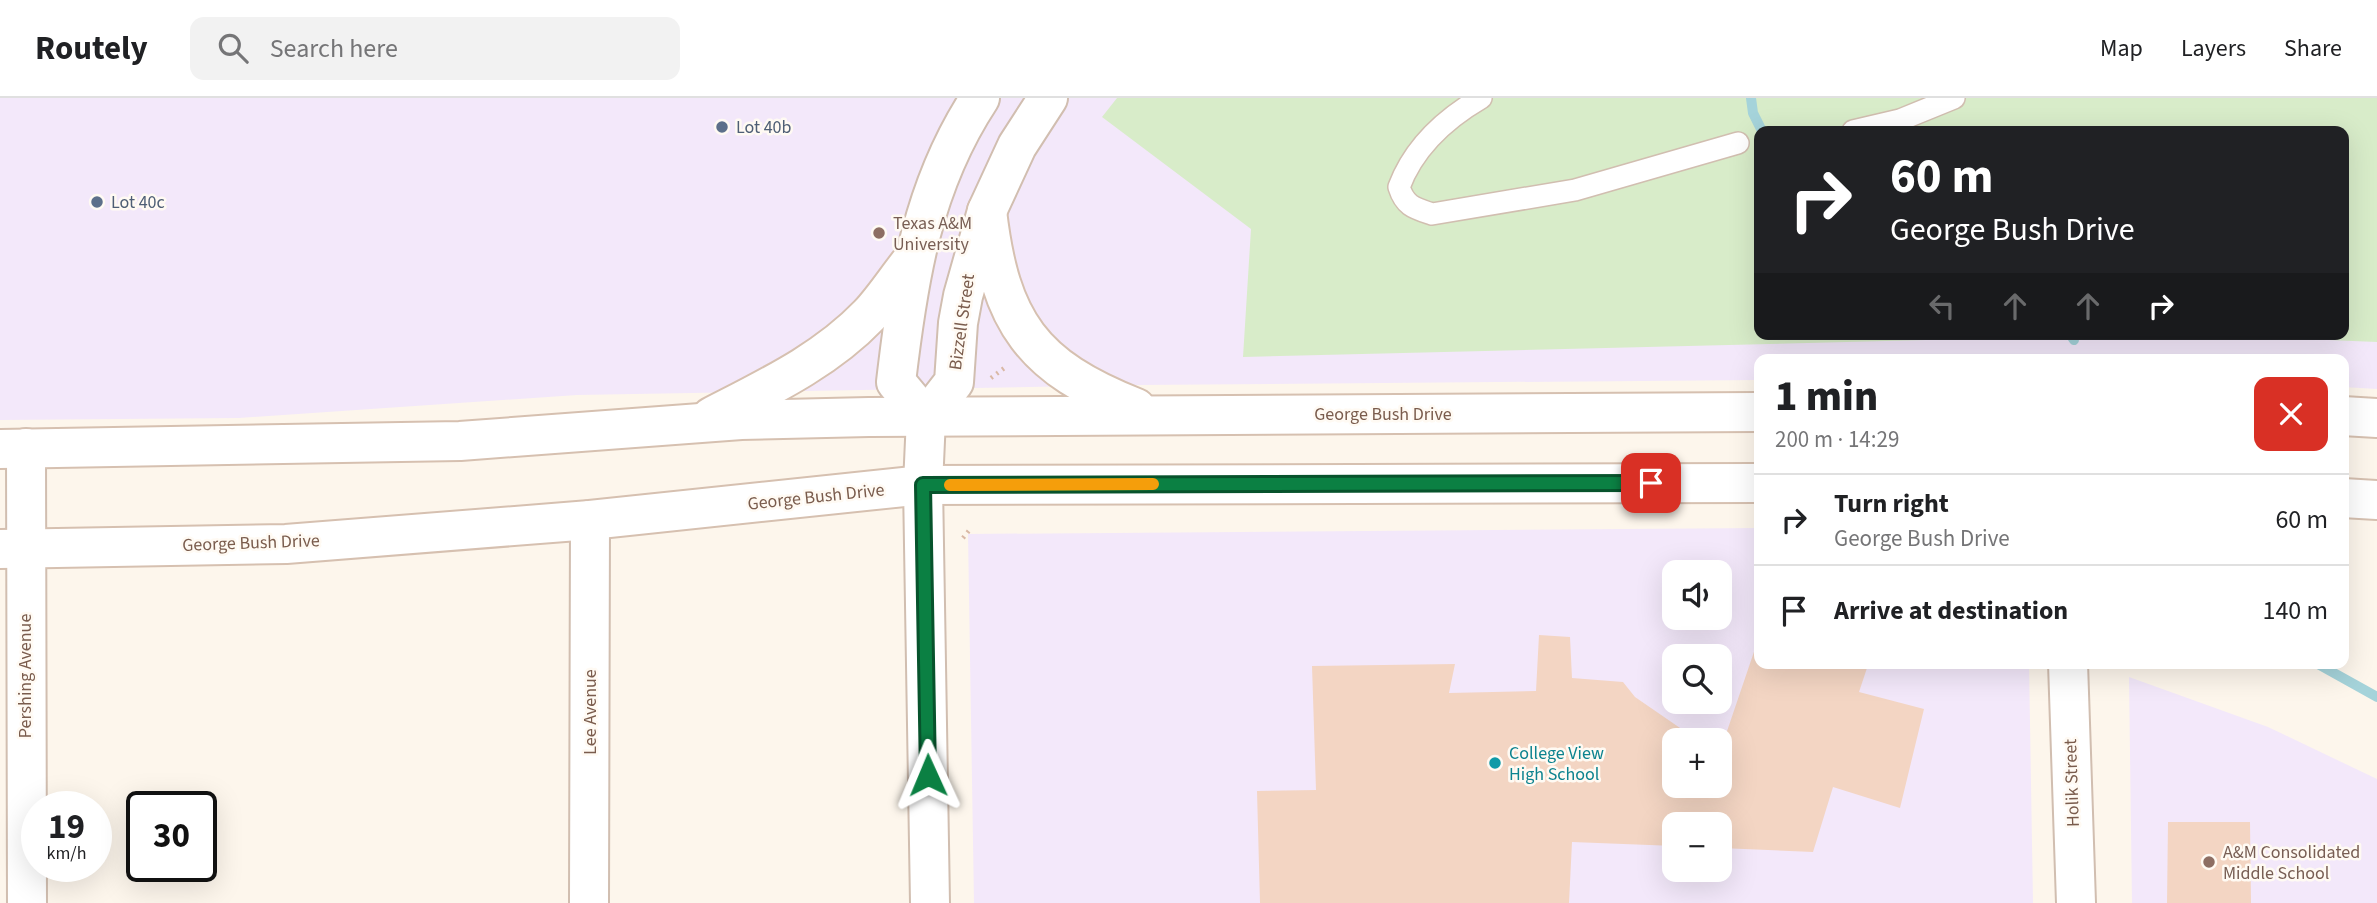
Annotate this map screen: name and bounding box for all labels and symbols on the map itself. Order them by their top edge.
place label: Lot 40b [736,115,792,140]
marker: Lot 40b [714,119,730,135]
place label: Lot 40c [111,190,165,215]
marker: Lot 40c [89,194,105,210]
place label: Texas A&M University [893,211,972,257]
marker: Texas A&M University [871,225,887,241]
street label: Bizzell Street [943,272,981,372]
street label: George Bush Drive [1314,402,1452,427]
pin [1621,453,1681,513]
street label: George Bush Drive [746,477,886,517]
street label: George Bush Drive [182,528,320,558]
street label: Pershing Avenue [13,614,38,738]
street label: Lee Avenue [578,669,603,755]
position arrow [891,738,965,812]
street label: Holik Street [2058,739,2086,827]
place label: College View High School [1509,741,1604,787]
marker: College View High School [1487,755,1503,771]
speed limit sign: 30 [126,791,217,882]
place label: A&M Consolidated Middle School [2223,840,2360,886]
marker: A&M Consolidated Middle School [2201,854,2217,870]

